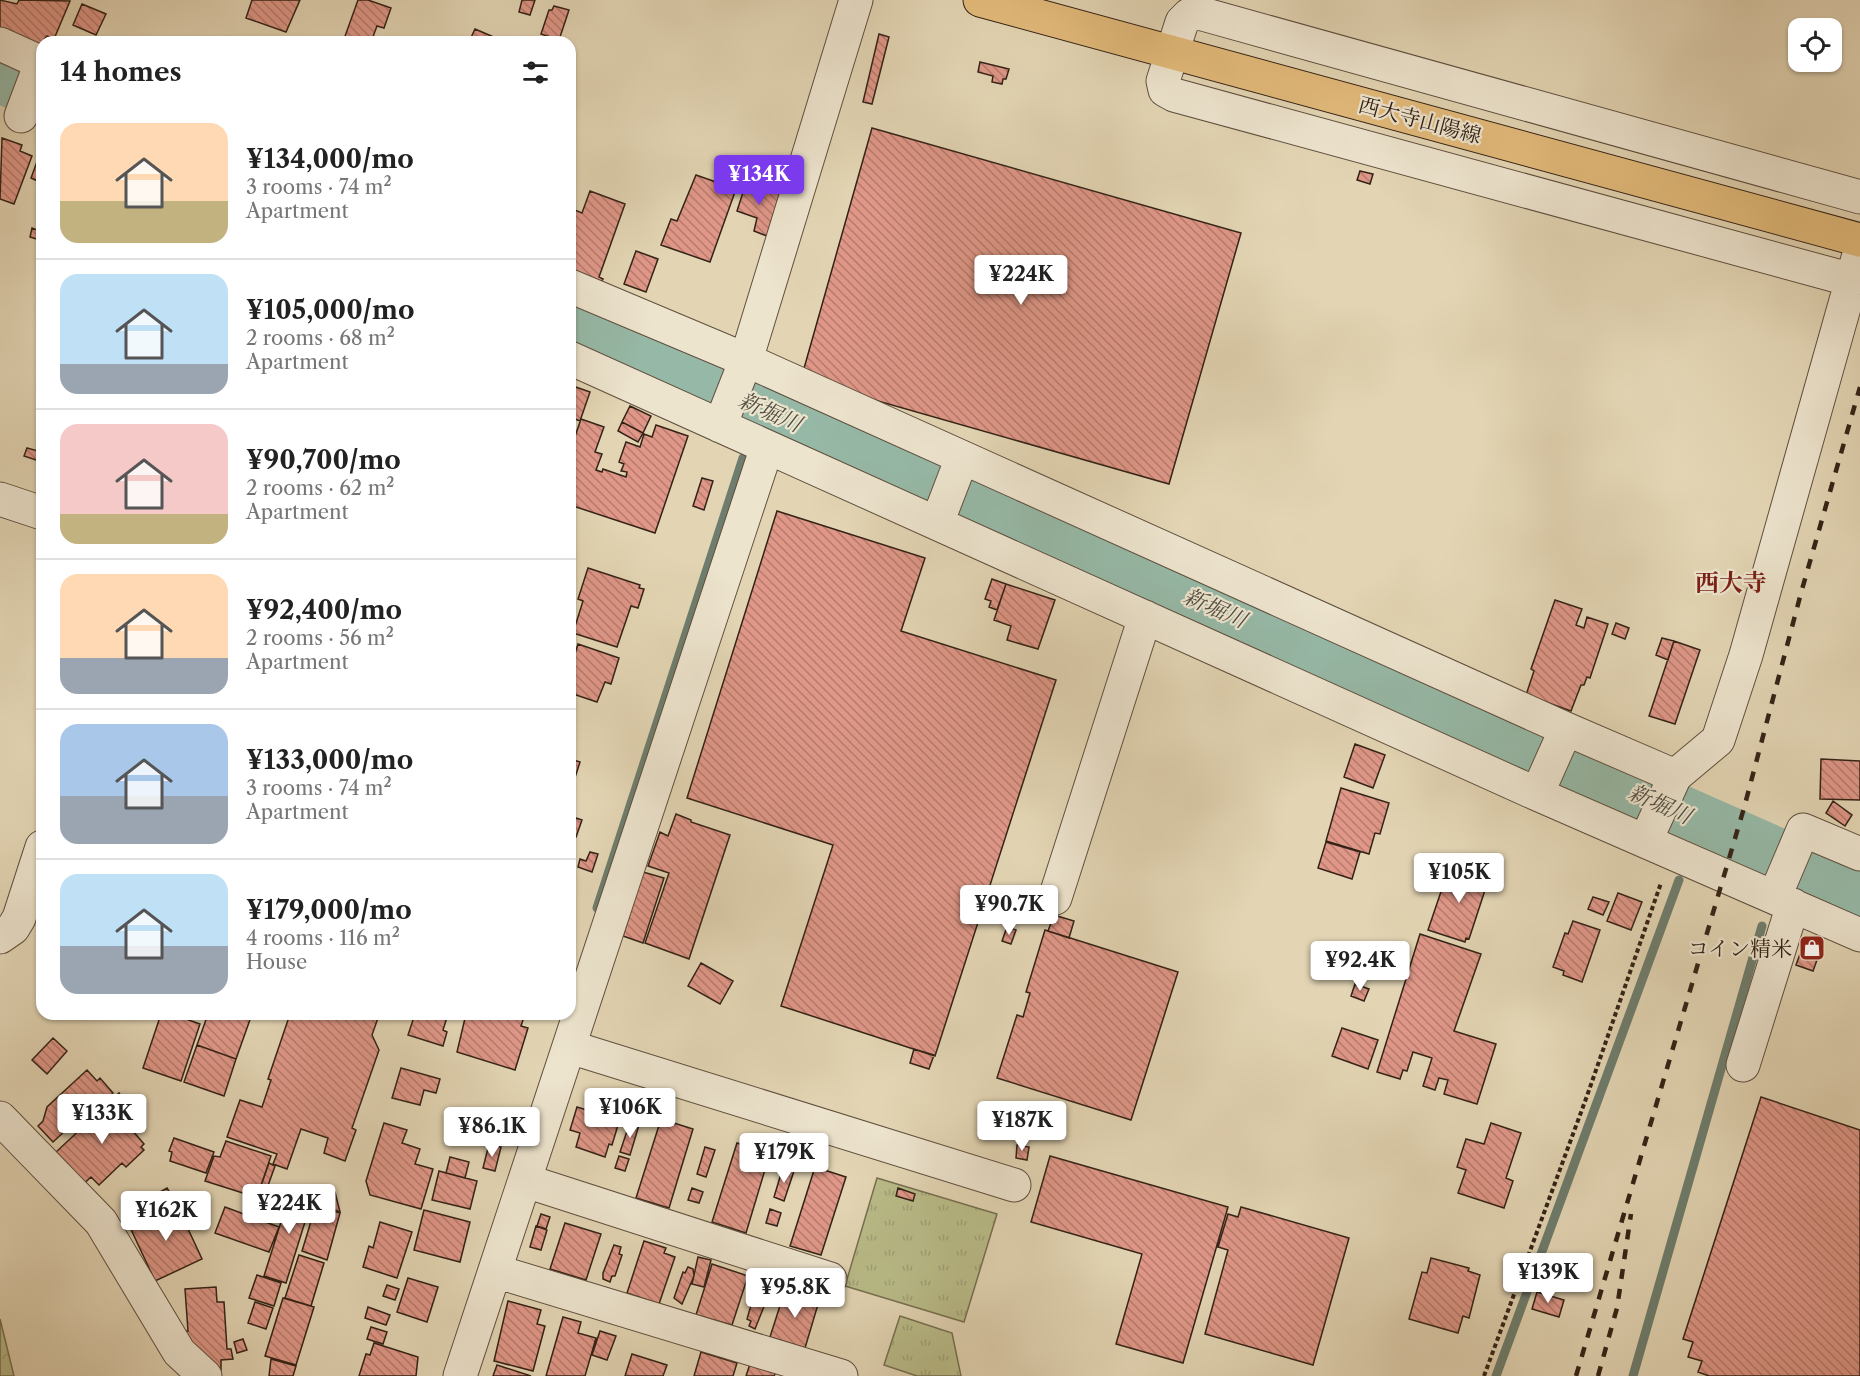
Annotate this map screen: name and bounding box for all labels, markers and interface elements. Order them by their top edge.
map controls [1788,18,1842,72]
button: locate [1788,18,1842,72]
text: 14 homes [60,56,182,88]
icon: filters [519,56,552,89]
street label: 西大寺山陽線 [1356,92,1484,148]
text: ¥134,000/mo [246,143,414,175]
icon: home [108,147,180,219]
pin: ¥134K [717,155,801,206]
text: ¥134K [728,162,790,186]
text: 3 rooms · 74 m² [246,175,392,199]
text: Apartment [246,199,349,223]
pin: ¥224K [979,255,1063,306]
text: ¥224K [988,262,1054,286]
text: ¥105,000/mo [246,294,414,326]
icon: home [108,298,180,370]
text: 2 rooms · 68 m² [246,326,395,350]
text: Apartment [246,350,349,374]
water label: 新堀川 [734,386,807,439]
text: ¥90,700/mo [246,444,401,476]
icon: home [108,448,180,520]
text: 2 rooms · 62 m² [246,476,394,500]
text: Apartment [246,500,349,524]
district label: 西大寺 [1695,568,1767,597]
water label: 新堀川 [1179,582,1252,635]
text: ¥92,400/mo [246,594,402,626]
icon: home [108,598,180,670]
text: 2 rooms · 56 m² [246,626,394,650]
text: Apartment [246,650,349,674]
text: ¥133,000/mo [246,744,413,776]
icon: home [108,748,180,820]
text: 3 rooms · 74 m² [246,776,392,800]
water label: 新堀川 [1624,778,1697,831]
text: Apartment [246,800,349,824]
pin: ¥105K [1417,853,1501,904]
text: ¥105K [1428,860,1490,884]
pin: ¥90.7K [960,885,1058,936]
text: ¥90.7K [974,892,1044,916]
text: ¥179,000/mo [246,894,412,926]
icon: home [108,898,180,970]
text: 4 rooms · 116 m² [246,926,400,950]
shop icon: コイン精米 [1797,933,1827,963]
place label: コイン精米 [1688,936,1792,961]
pin: ¥92.4K [1311,941,1409,992]
text: ¥92.4K [1325,948,1395,972]
text: House [246,950,307,974]
pin: ¥106K [588,1088,672,1139]
pin: ¥133K [60,1094,144,1145]
text: ¥106K [598,1095,662,1119]
text: ¥133K [71,1101,133,1125]
pin: ¥187K [980,1101,1064,1152]
pin: ¥86.1K [443,1107,541,1158]
text: ¥187K [991,1108,1053,1132]
text: ¥86.1K [458,1114,526,1138]
pin: ¥179K [742,1133,826,1184]
text: ¥179K [753,1140,815,1164]
pin: ¥224K [247,1184,331,1235]
pin: ¥162K [124,1191,208,1242]
text: ¥224K [256,1191,322,1215]
text: ¥162K [135,1198,197,1222]
pin: ¥139K [1506,1253,1590,1304]
text: ¥139K [1517,1260,1579,1284]
pin: ¥95.8K [746,1268,844,1319]
text: ¥95.8K [760,1275,830,1299]

